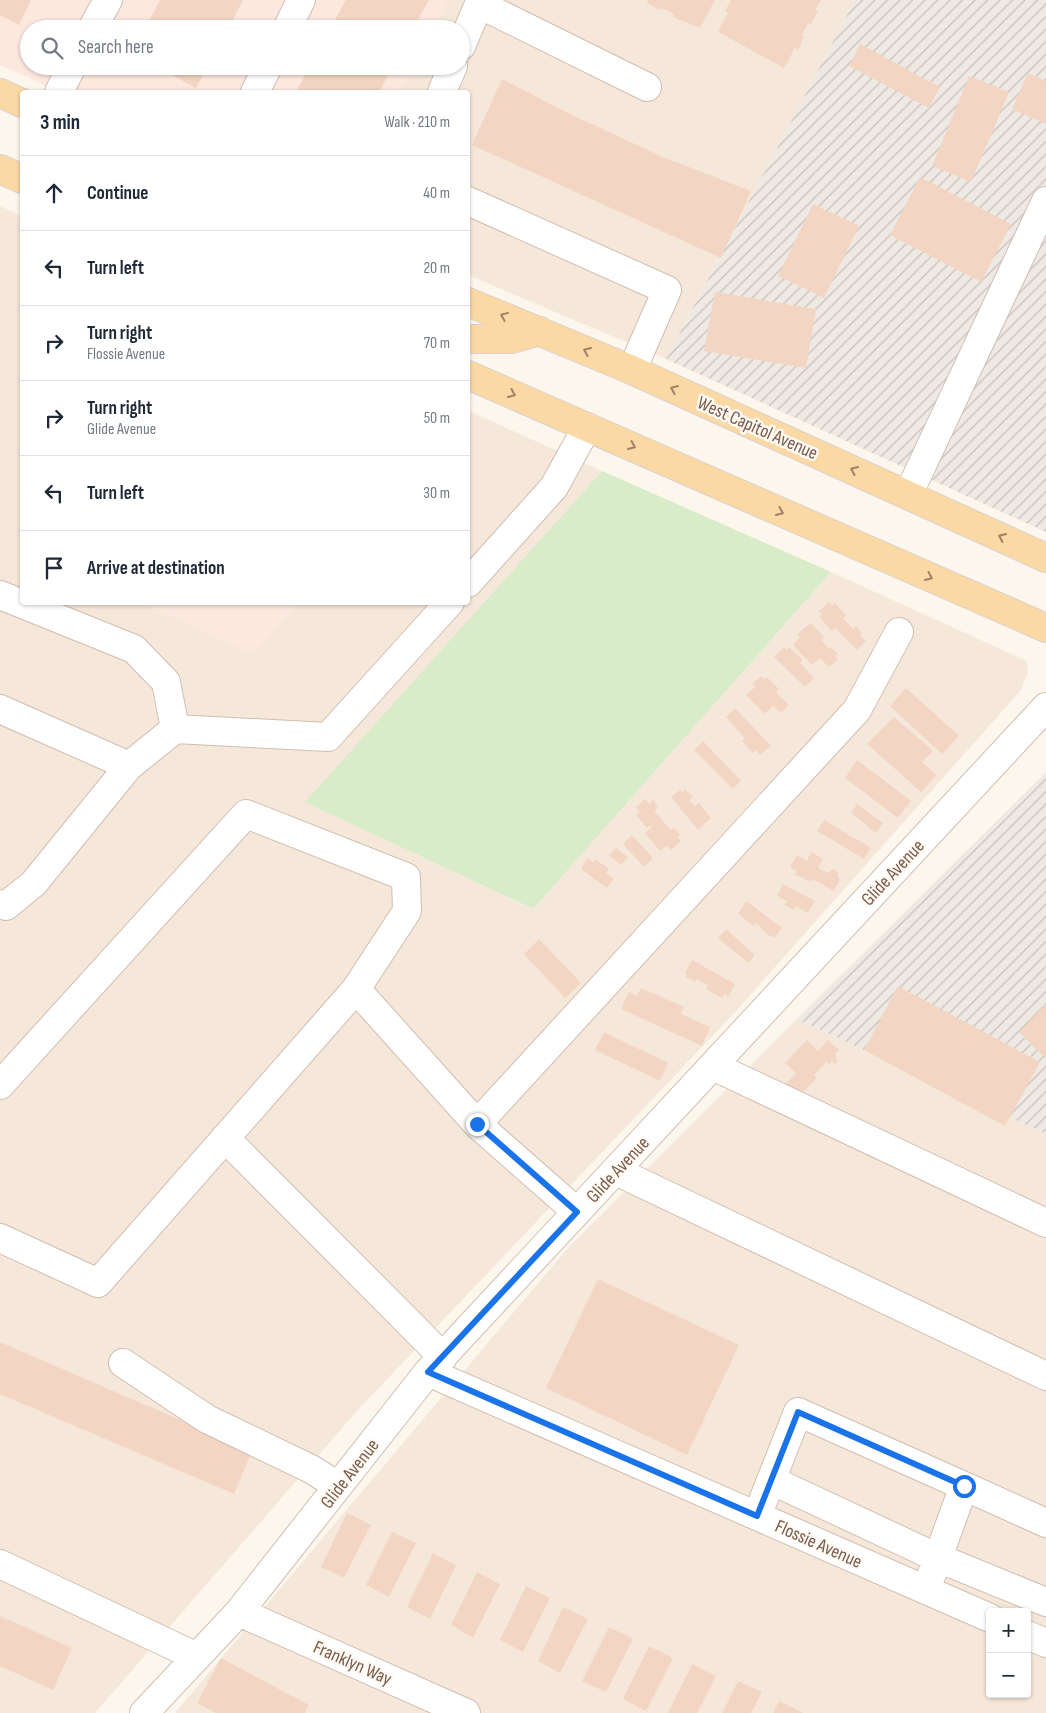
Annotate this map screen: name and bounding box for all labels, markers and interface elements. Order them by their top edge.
search box [20,20,470,75]
icon: search [38,34,66,62]
text: Search here [78,36,154,59]
text: 3 min [40,110,80,135]
text: Walk · 210 m [384,113,450,132]
icon: ahead [40,179,68,207]
text: Continue [87,182,148,205]
text: 40 m [423,184,450,203]
icon: left [40,254,68,282]
text: Turn left [87,257,144,280]
text: 20 m [423,259,450,278]
one-way arrow [500,312,508,322]
text: Turn right [87,322,152,345]
icon: right [40,329,68,357]
text: 70 m [424,334,450,353]
text: Flossie Avenue [87,345,165,364]
one-way arrow [583,347,592,357]
one-way arrow [670,384,679,395]
one-way arrow [507,388,516,399]
street label: West Capitol Avenue [694,392,821,465]
text: Turn right [87,397,152,420]
icon: right [40,404,68,432]
text: 50 m [424,409,450,428]
text: Glide Avenue [87,420,156,439]
one-way arrow [627,440,636,451]
one-way arrow [850,466,859,476]
icon: left [40,479,68,507]
text: Turn left [87,482,144,505]
text: 30 m [423,484,450,503]
one-way arrow [775,505,784,516]
one-way arrow [998,533,1007,544]
icon: arrive [40,554,68,582]
text: Arrive at destination [87,557,225,580]
one-way arrow [924,570,933,581]
street label: Glide Avenue [857,835,929,911]
route end [466,1113,489,1136]
street label: Glide Avenue [582,1132,654,1208]
street label: Glide Avenue [316,1435,384,1513]
route start [953,1475,976,1498]
street label: Flossie Avenue [771,1515,865,1574]
map controls [986,1608,1031,1698]
button: + [986,1608,1031,1653]
street label: Franklyn Way [310,1636,396,1691]
button: − [986,1653,1031,1698]

